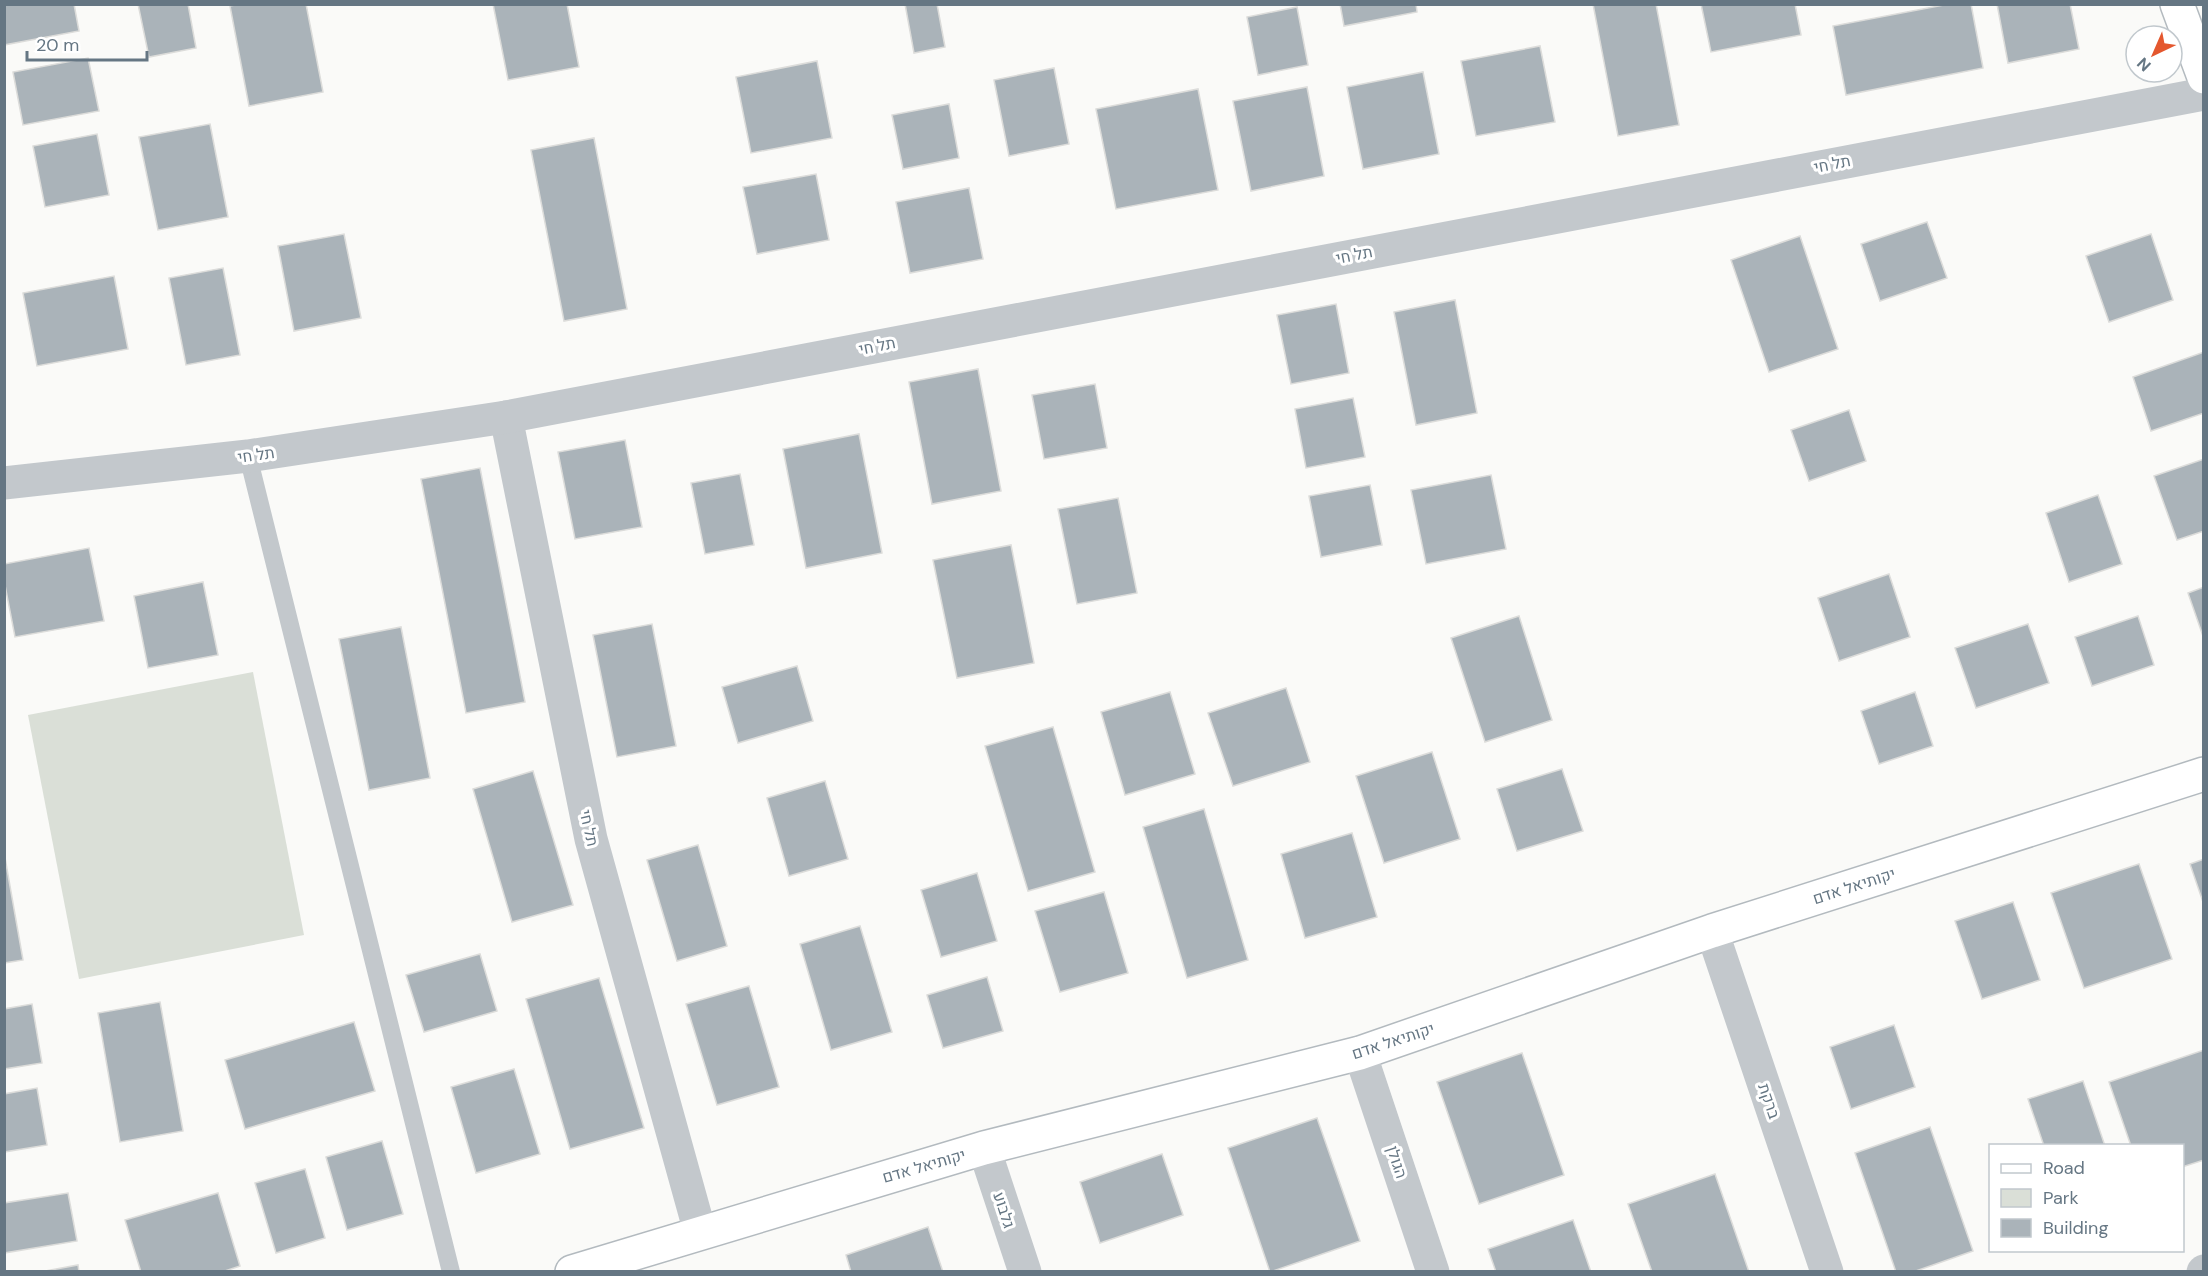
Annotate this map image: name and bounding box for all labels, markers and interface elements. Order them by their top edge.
scale bar [27,24,147,62]
north arrow [2124,24,2184,84]
text: 20 m [36,33,79,57]
text: N [2132,53,2155,76]
street label: תל חי [1812,150,1852,178]
street label: תל חי [1334,241,1374,269]
street label: תל חי [857,332,897,360]
street label: תל חי [236,442,276,468]
street label: תל חי [575,808,603,848]
street label: יקותיאל אדם [1810,863,1898,909]
street label: יקותיאל אדם [1349,1018,1437,1064]
street label: ברקת [1753,1080,1785,1122]
street label: הגולן [1382,1143,1412,1181]
street label: יקותיאל אדם [880,1144,968,1188]
legend [1989,1144,2184,1252]
text: Road [2043,1156,2085,1180]
text: Park [2043,1186,2079,1210]
street label: גלבוע [988,1189,1020,1231]
text: Building [2043,1216,2108,1240]

